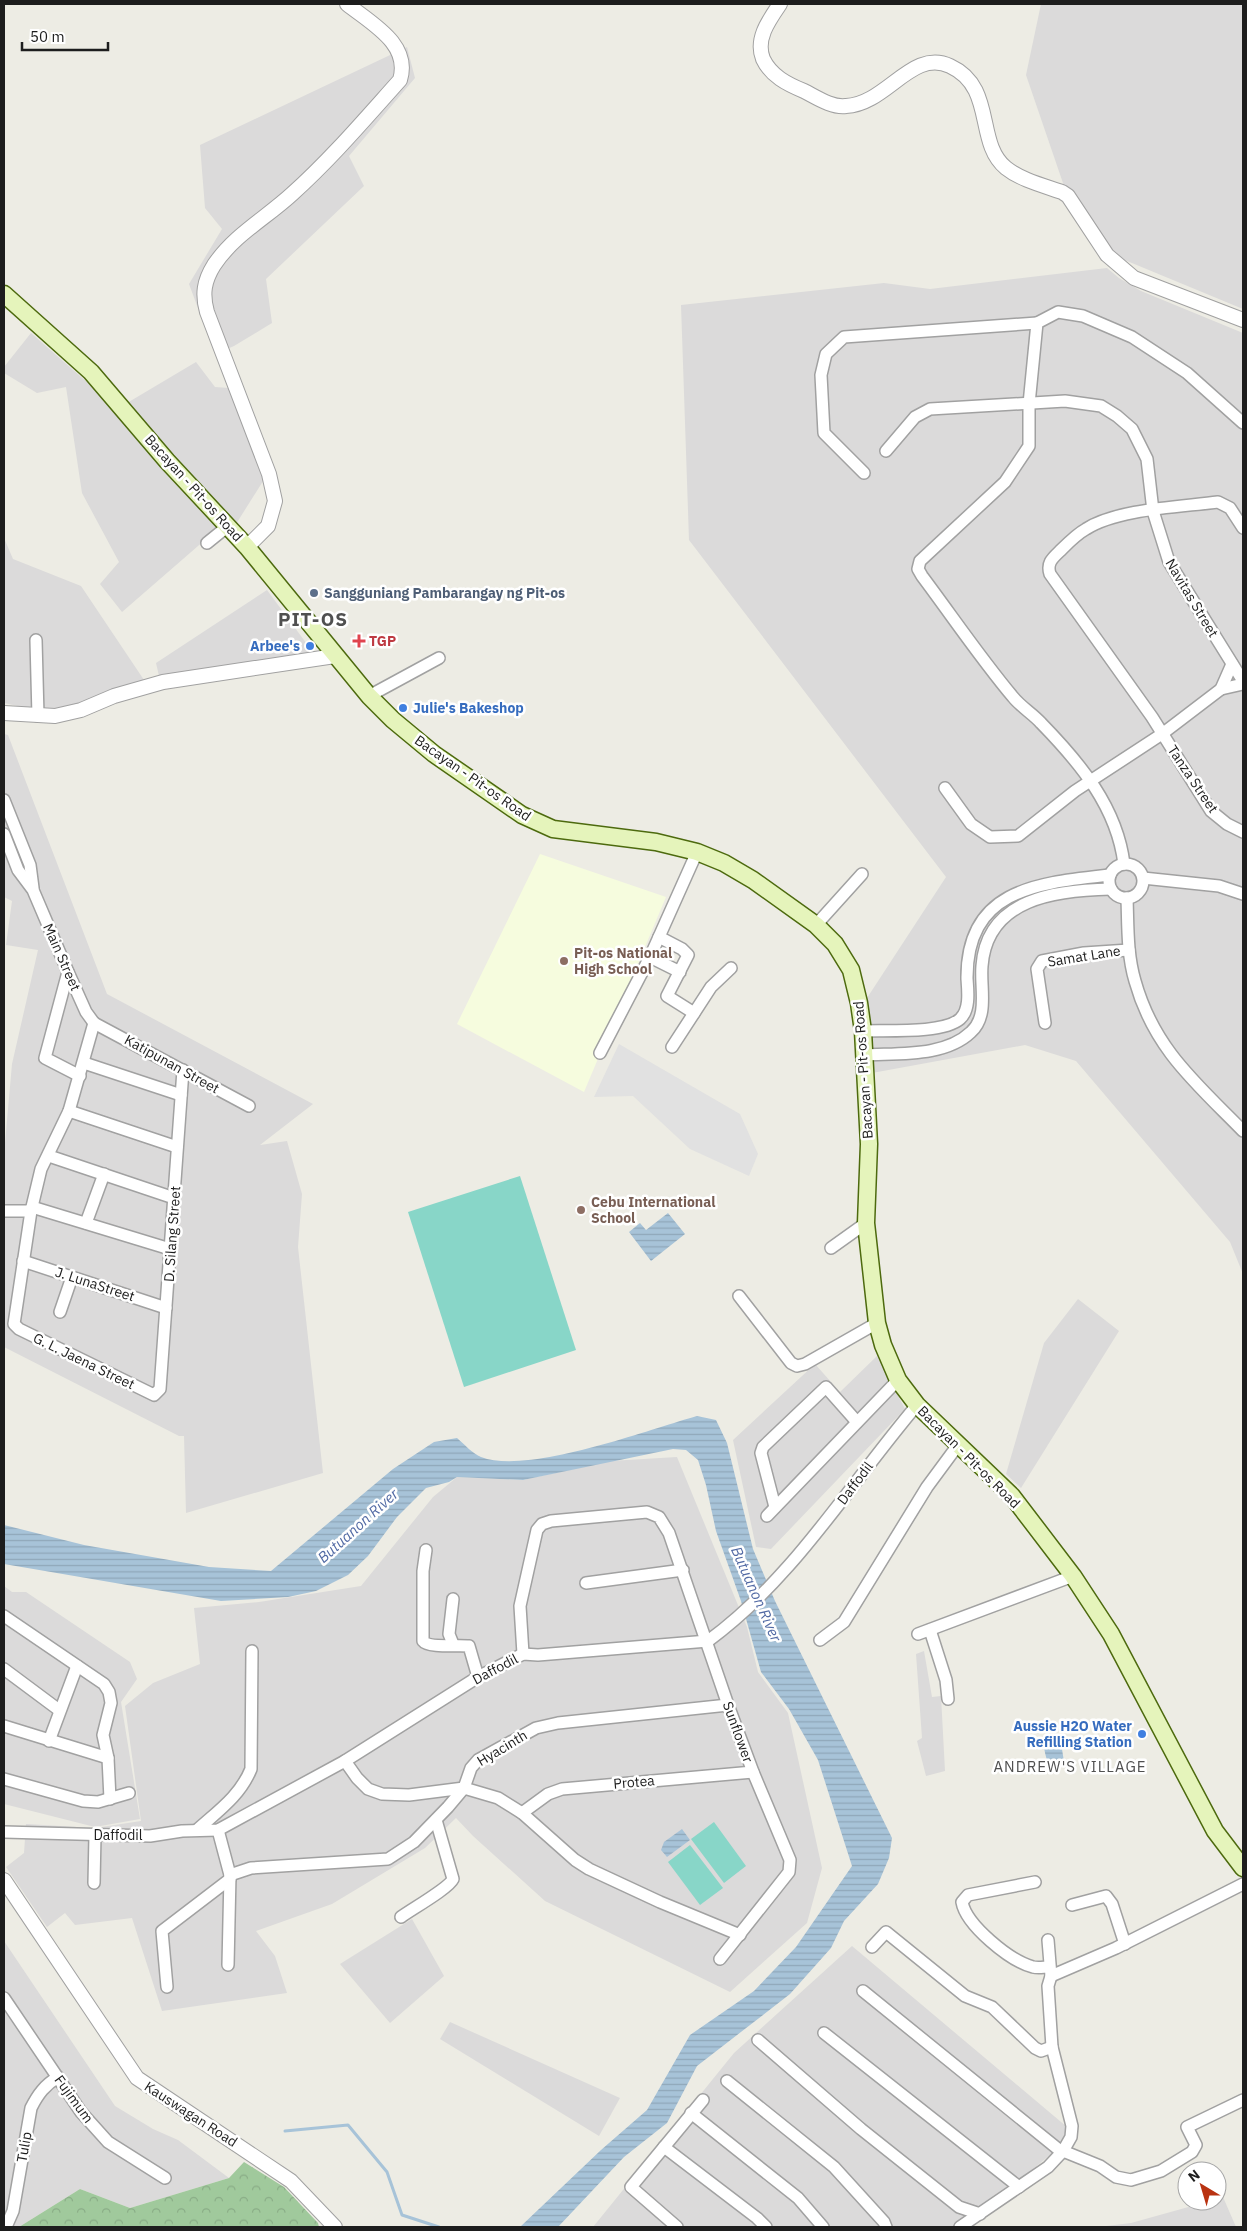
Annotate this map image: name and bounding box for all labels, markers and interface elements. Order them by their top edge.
scale bar [22,20,109,52]
text: 50 m [30,27,65,46]
street label: Bacayan - Pit-os Road [141,431,247,545]
street label: Navitas Street [1161,555,1223,641]
place label: Sangguniang Pambarangay ng Pit-os [324,584,565,602]
marker: Sangguniang Pambarangay ng Pit-os [308,587,320,599]
district label: PIT-OS [278,607,348,631]
place label: TGP [369,632,396,650]
marker: TGP [353,635,365,647]
place label: Arbee's [250,637,300,655]
marker: Arbee's [304,640,316,652]
place label: Julie's Bakeshop [413,699,524,717]
marker: Julie's Bakeshop [397,702,409,714]
street label: Bacayan - Pit-os Road [411,731,535,825]
street label: Tanza Street [1164,742,1222,816]
street label: Main Street [39,920,85,994]
street label: Samat Lane [1046,941,1122,971]
place label: Pit-os National High School [574,944,672,978]
marker: Pit-os National High School [558,955,570,967]
street label: Bacayan - Pit-os Road [849,1001,877,1139]
street label: Katipunan Street [121,1031,223,1098]
street label: D. Silang Street [160,1185,184,1283]
place label: Cebu International School [591,1193,715,1227]
marker: Cebu International School [575,1204,587,1216]
street label: J. LunaStreet [53,1263,137,1305]
street label: G. L. Jaena Street [30,1329,138,1393]
street label: Bacayan - Pit-os Road [914,1402,1024,1512]
street label: Daffodil [833,1458,877,1508]
water label: Butuanon River [313,1484,402,1567]
water label: Butuanon River [727,1543,786,1645]
street label: Daffodil [469,1649,521,1688]
street label: Sunflower [719,1699,757,1765]
place label: Aussie H2O Water Refilling Station [1013,1717,1132,1751]
street label: Hyacinth [474,1726,530,1770]
marker: Aussie H2O Water Refilling Station [1136,1728,1148,1740]
district label: ANDREW'S VILLAGE [993,1757,1147,1776]
street label: Protea [613,1771,656,1793]
street label: Daffodil [93,1826,143,1844]
street label: Fujimum [51,2072,97,2126]
street label: Kauswagan Road [141,2077,241,2151]
street label: Tulip [12,2130,36,2164]
north arrow [1177,2161,1227,2211]
text: N [1184,2166,1204,2186]

